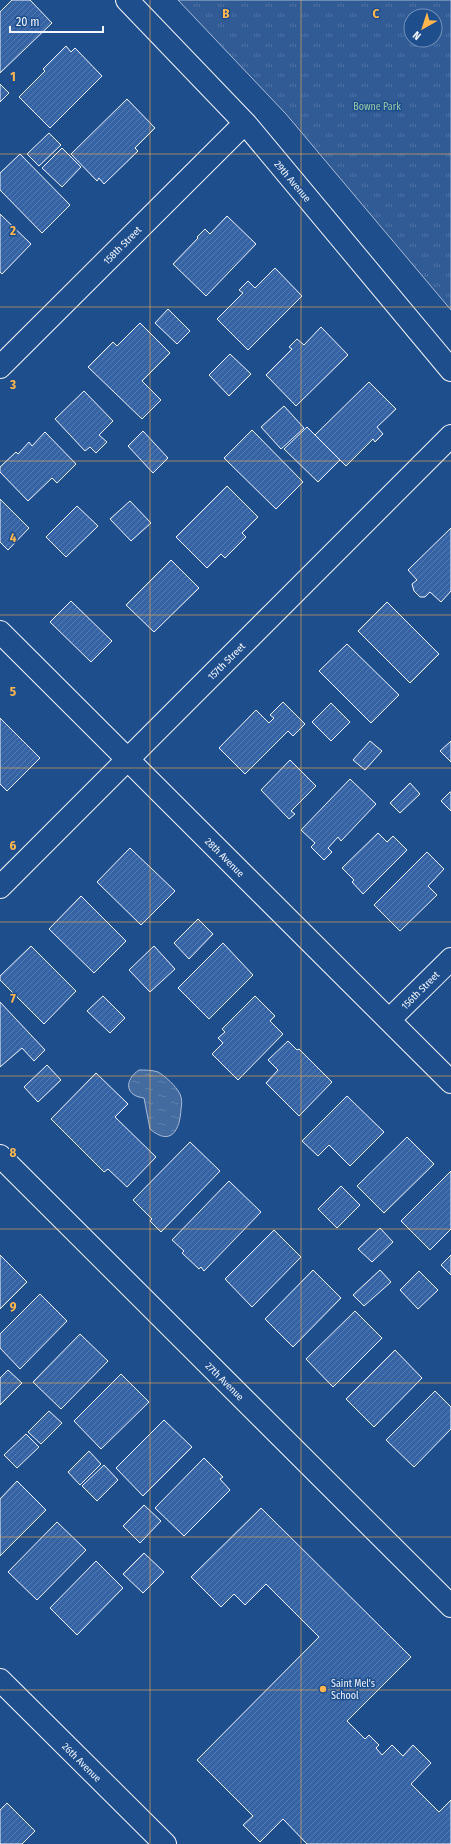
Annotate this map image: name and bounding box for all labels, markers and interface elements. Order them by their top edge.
text: B [222,6,230,21]
text: C [373,6,380,21]
scale bar [10,8,103,34]
north arrow [403,8,443,48]
text: 20 m [16,15,40,29]
text: N [410,28,424,43]
text: 1 [10,69,16,84]
park label: Bowne Park [353,101,401,113]
street label: 29th Avenue [272,159,313,205]
text: 2 [9,223,16,238]
street label: 158th Street [101,224,145,267]
text: 3 [9,377,16,392]
text: 4 [10,530,17,545]
street label: 157th Street [206,640,248,683]
text: 5 [10,684,16,699]
street label: 28th Avenue [202,836,246,880]
text: 6 [10,838,17,853]
street label: 156th Street [399,969,443,1012]
text: 7 [10,991,16,1006]
text: 8 [10,1145,17,1160]
text: 9 [10,1299,17,1314]
street label: 27th Avenue [203,1360,246,1403]
place label: Saint Mel's School [331,1678,375,1702]
marker: Saint Mel's School [318,1684,328,1694]
street label: 26th Avenue [59,1741,103,1785]

